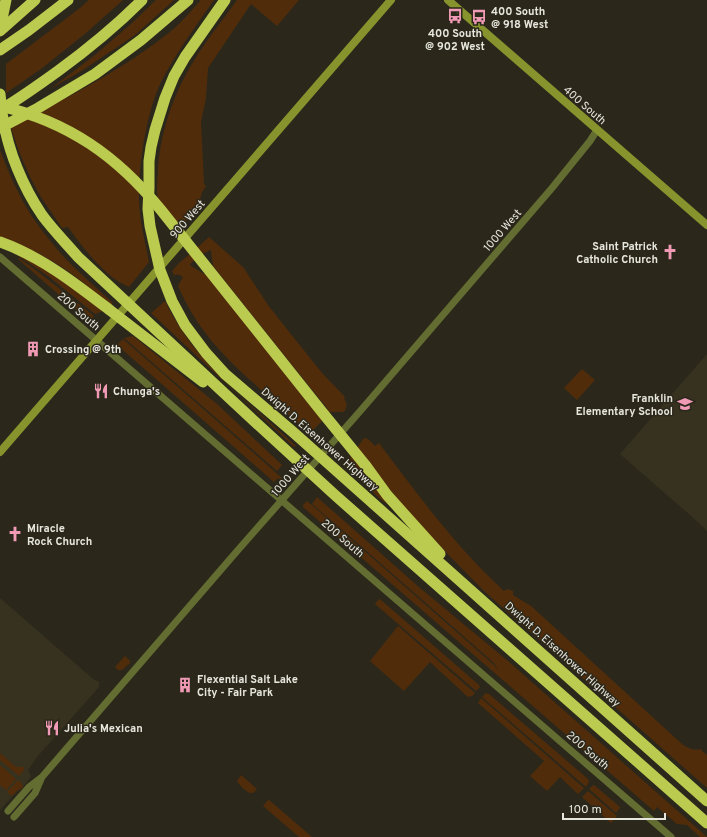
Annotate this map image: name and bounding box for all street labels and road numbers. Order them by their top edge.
street label: 400 South [560,83,609,128]
street label: 900 West [167,197,208,242]
street label: 1000 West [481,207,525,255]
street label: 200 South [54,289,103,334]
street label: Dwight D. Eisenhower Highway [258,385,381,495]
street label: 1000 West [269,452,313,500]
street label: 200 South [318,516,367,561]
street label: Dwight D. Eisenhower Highway [502,599,623,711]
street label: 200 South [563,728,612,773]

